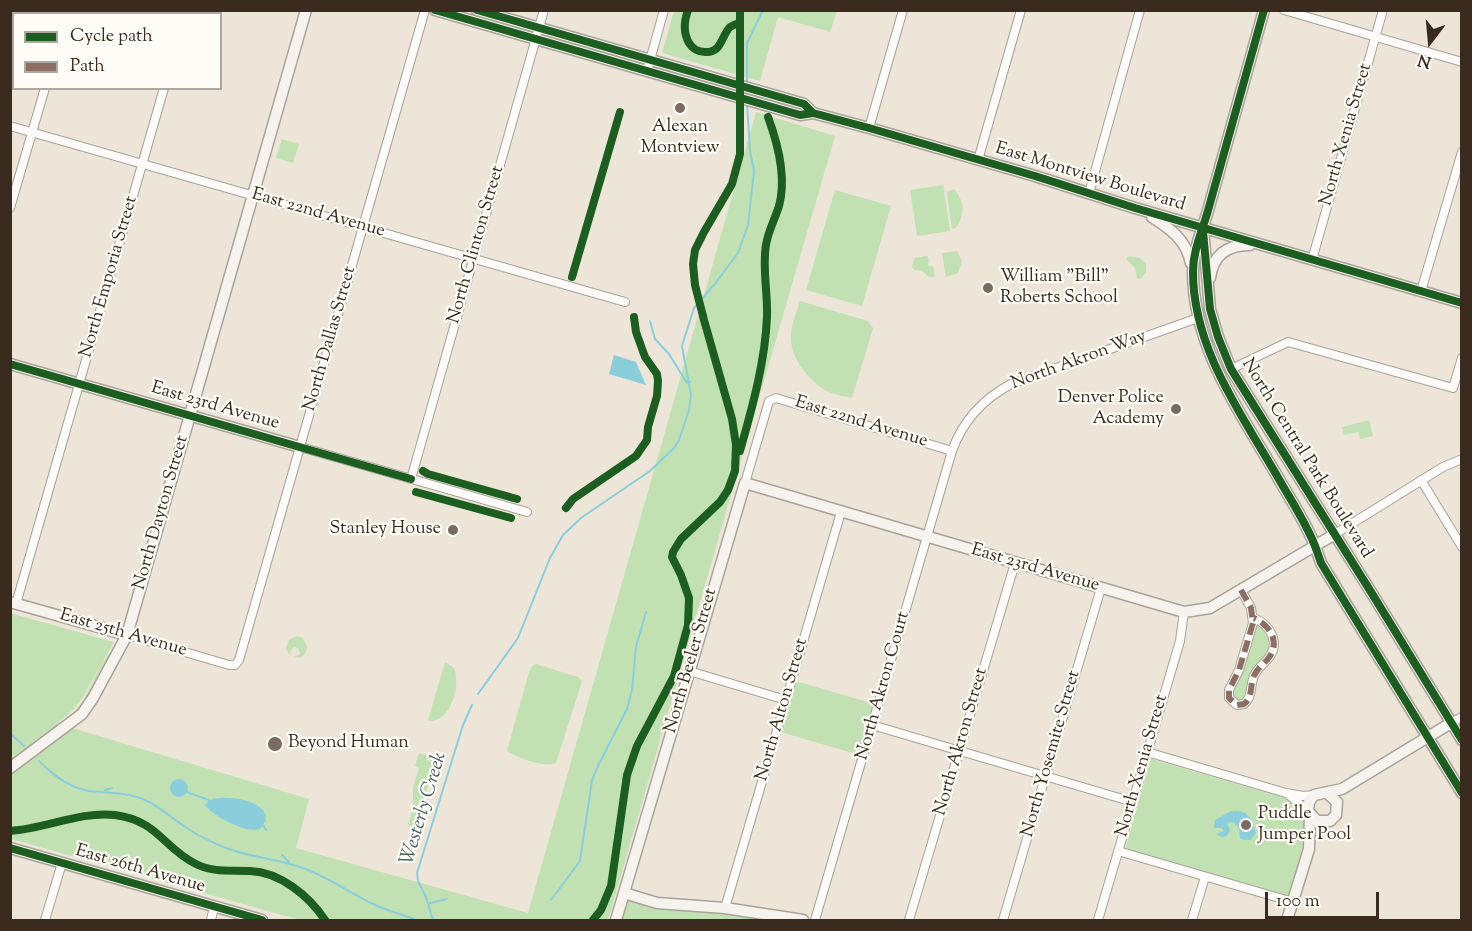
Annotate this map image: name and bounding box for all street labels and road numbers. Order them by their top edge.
street label: North Xenia Street [1316,61,1378,209]
street label: East Montview Boulevard [992,139,1188,217]
street label: North Clinton Street [444,164,510,326]
street label: East 22nd Avenue [249,185,387,243]
street label: North Emporia Street [77,194,143,360]
street label: North Dallas Street [300,264,362,414]
street label: North Akron Way [1008,327,1150,395]
street label: North Central Park Boulevard [1236,355,1376,563]
street label: East 23rd Avenue [148,378,282,436]
street label: East 22nd Avenue [792,393,930,453]
street label: North Dayton Street [130,433,194,593]
street label: East 23rd Avenue [968,540,1102,598]
street label: North Beeler Street [661,586,723,736]
street label: East 25th Avenue [57,605,189,663]
street label: North Akron Court [852,609,916,763]
street label: North Alton Street [752,636,814,784]
street label: North Akron Street [931,666,993,818]
street label: North Yosemite Street [1018,668,1086,840]
street label: North Xenia Street [1112,692,1174,840]
street label: East 26th Avenue [73,841,207,899]

